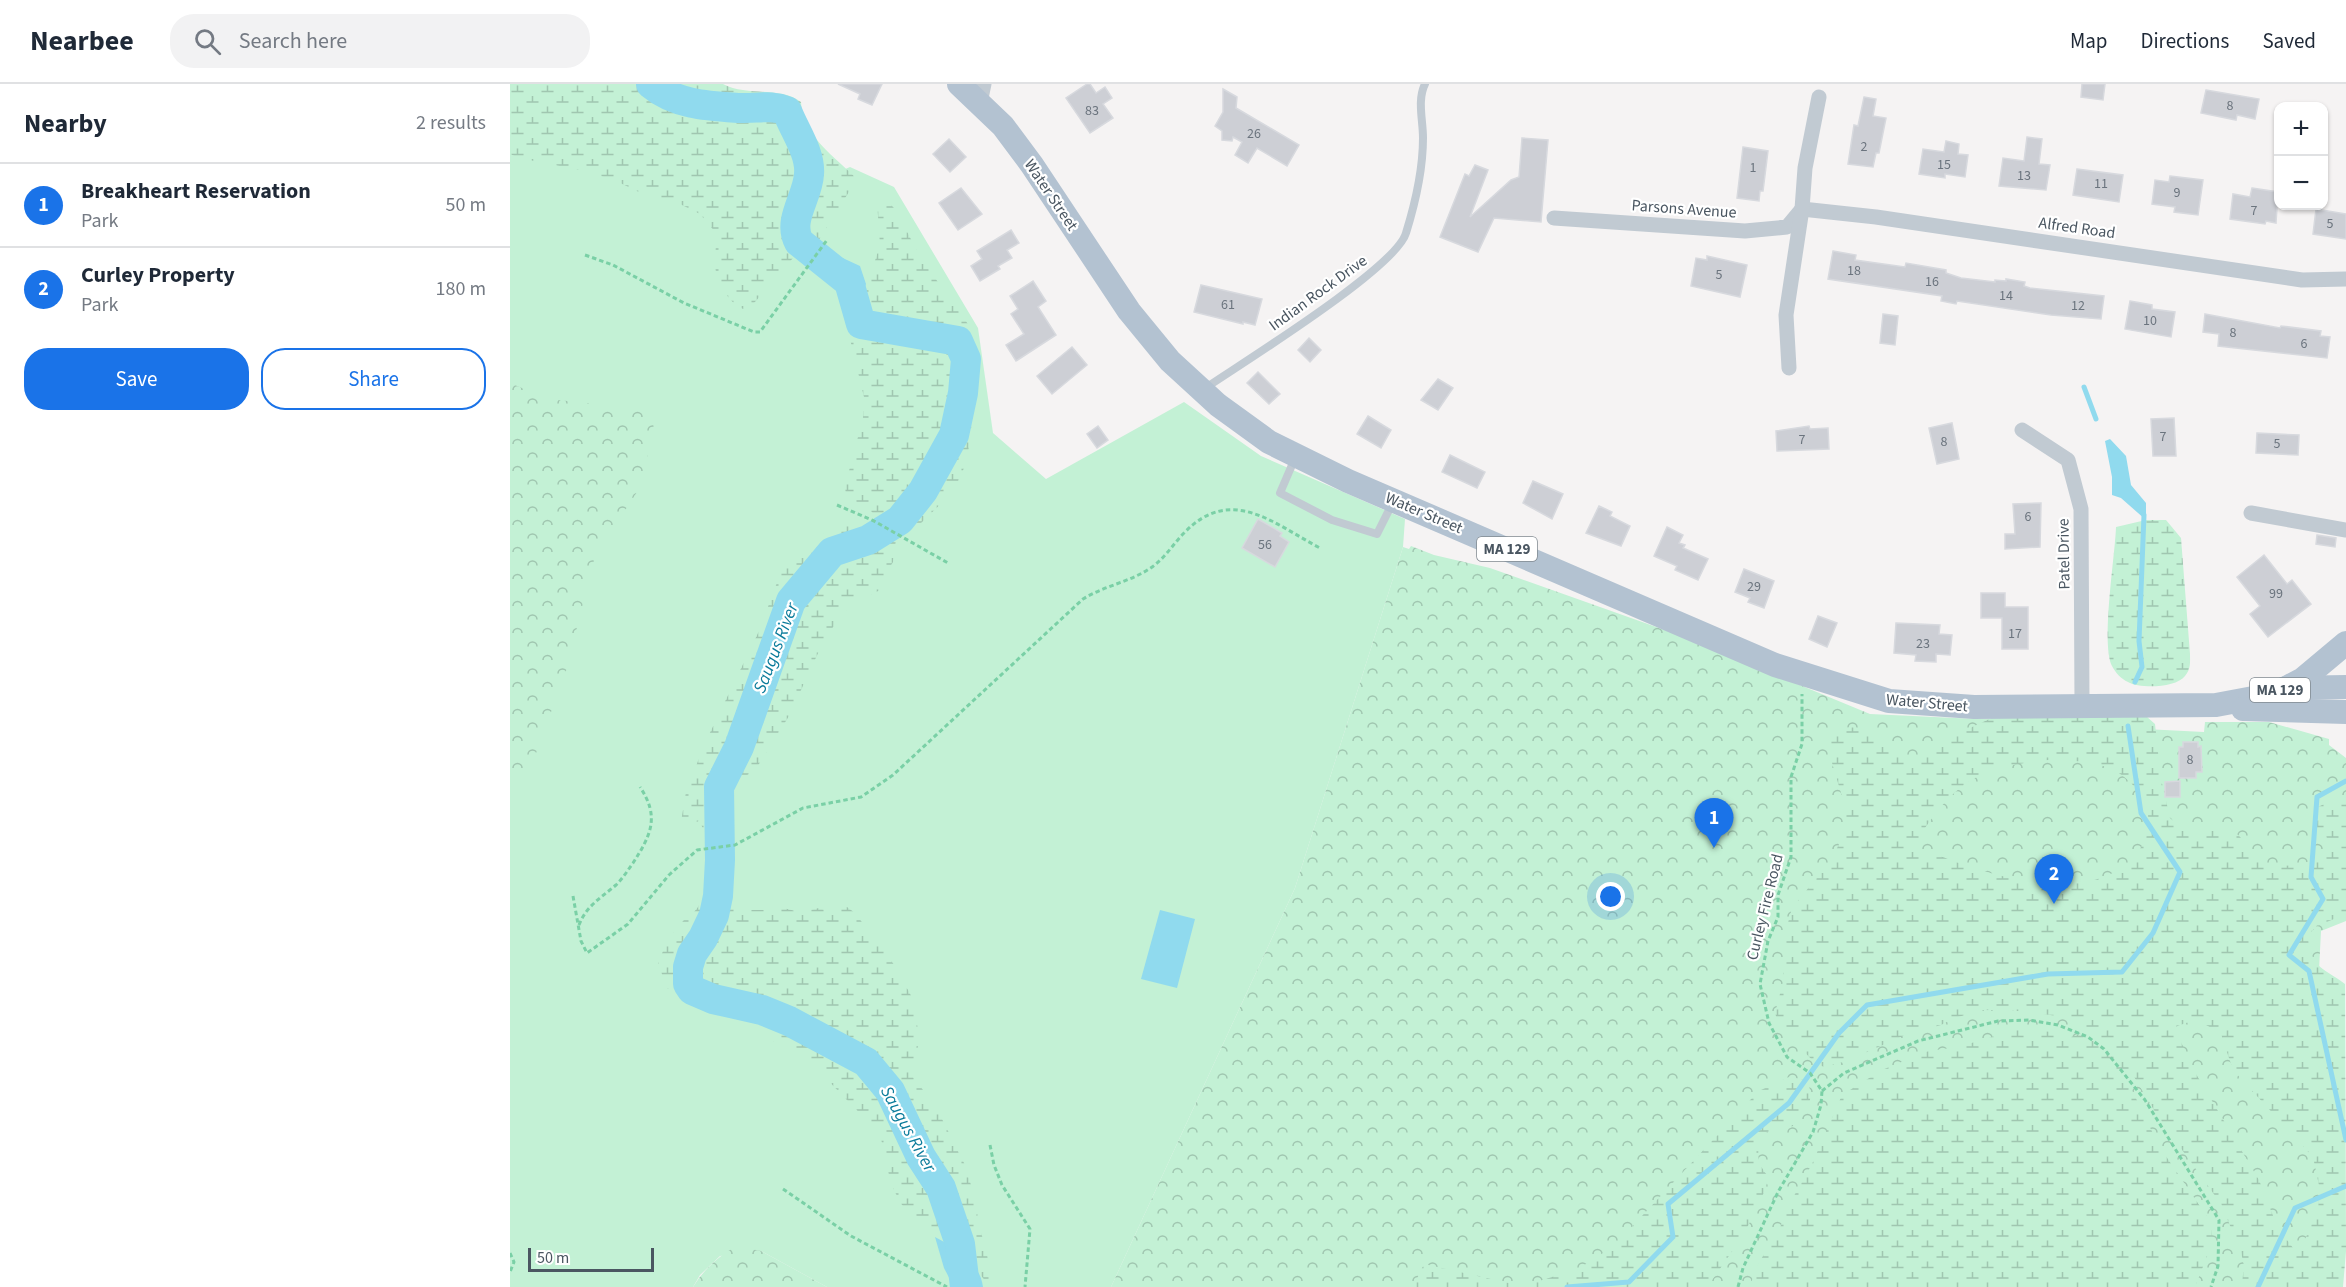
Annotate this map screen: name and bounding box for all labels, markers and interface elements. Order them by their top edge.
search box [170,14,590,68]
text: Nearbee [30,21,134,61]
icon: search [191,25,224,58]
text: Search here [239,25,347,57]
text: Map [2070,26,2108,56]
text: Directions [2141,26,2229,56]
text: Saved [2262,26,2316,56]
house number: 8 [2227,96,2234,116]
house number: 83 [1085,101,1099,121]
map controls [2274,102,2328,210]
button: + [2274,102,2328,156]
text: Nearby [24,105,107,142]
text: 2 results [416,109,486,137]
house number: 26 [1247,124,1261,144]
house number: 2 [1861,137,1868,157]
street label: Water Street [1019,155,1083,236]
house number: 15 [1937,155,1951,175]
button: − [2274,156,2328,210]
house number: 1 [1750,158,1757,178]
house number: 13 [2017,166,2031,186]
house number: 11 [2094,174,2108,194]
text: Breakheart Reservation [81,175,311,207]
house number: 9 [2174,183,2181,203]
text: 1 [38,191,49,219]
text: 50 m [446,191,486,219]
street label: Parsons Avenue [1631,194,1737,224]
house number: 7 [2251,201,2258,221]
text: Park [81,207,118,235]
street label: Alfred Road [2037,212,2117,244]
house number: 5 [2327,214,2334,234]
street label: Indian Rock Drive [1264,250,1372,336]
text: Curley Property [81,259,235,291]
house number: 18 [1847,261,1861,281]
house number: 5 [1716,265,1723,285]
house number: 16 [1925,272,1939,292]
text: 2 [38,275,49,303]
text: 180 m [436,275,486,303]
house number: 14 [1999,286,2013,306]
text: Park [81,291,118,319]
house number: 61 [1221,295,1235,315]
house number: 12 [2071,296,2085,316]
house number: 10 [2143,311,2157,331]
house number: 8 [2230,323,2237,343]
house number: 6 [2301,334,2308,354]
button: Save [24,348,249,410]
button: Share [261,348,486,410]
house number: 7 [2160,427,2167,447]
house number: 7 [1799,430,1806,450]
house number: 8 [1941,432,1948,452]
house number: 5 [2274,434,2281,454]
street label: Water Street [1382,487,1467,539]
house number: 6 [2025,507,2032,527]
street label: Patel Drive [2052,518,2076,590]
house number: 56 [1258,535,1272,555]
road number: MA 129 [1477,537,1537,561]
house number: 29 [1747,577,1761,597]
house number: 99 [2269,584,2283,604]
water label: Saugus River [747,598,805,697]
house number: 17 [2008,624,2022,644]
house number: 23 [1916,634,1930,654]
road number: MA 129 [2250,678,2310,702]
street label: Water Street [1885,688,1969,718]
house number: 8 [2187,750,2194,770]
pin: 1 [1694,798,1734,848]
street label: Curley Fire Road [1741,852,1789,962]
pin: 2 [2034,854,2074,904]
your location [1596,882,1625,911]
water label: Saugus River [874,1081,942,1177]
scale bar [528,1245,654,1272]
text: 50 m [537,1247,569,1269]

